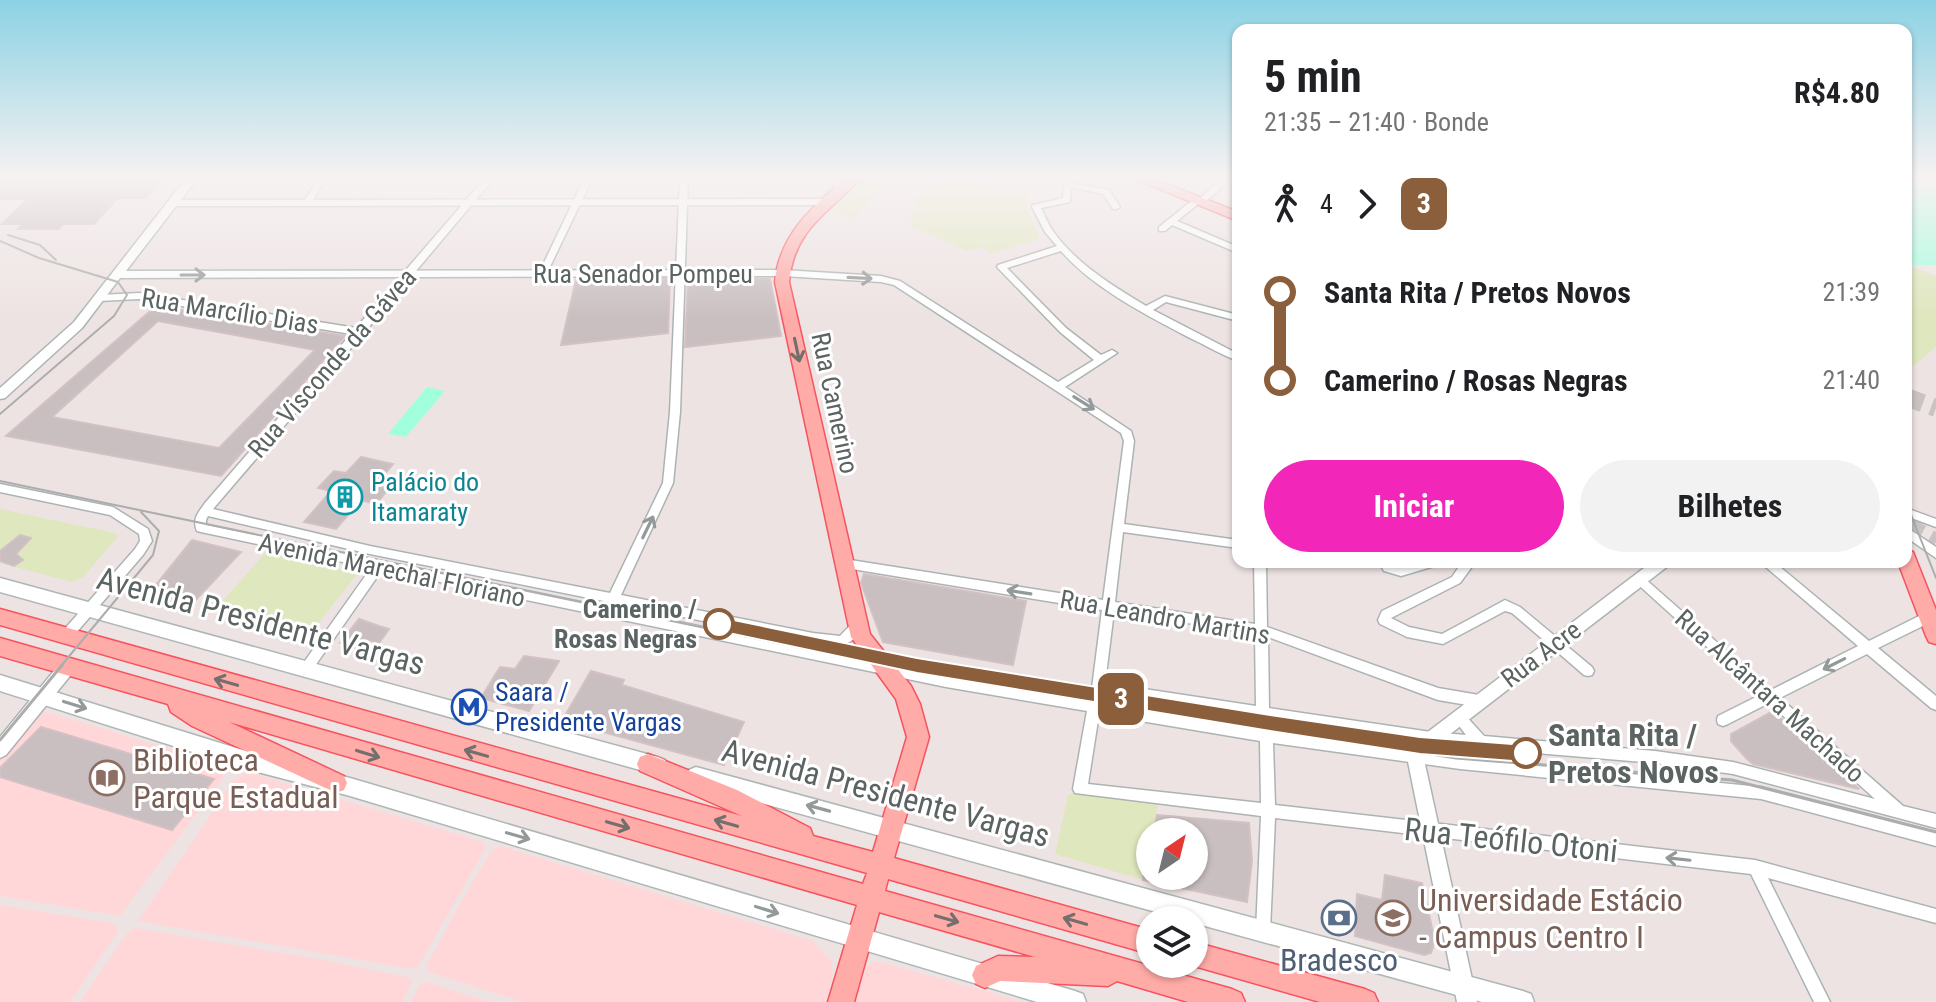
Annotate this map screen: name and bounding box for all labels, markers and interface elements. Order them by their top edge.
text: 5 min [1264,51,1362,103]
text: R$4.80 [1794,75,1880,110]
text: 21:35 – 21:40 · Bonde [1264,107,1489,137]
icon: walk [1264,182,1308,226]
icon: forward [1345,182,1389,226]
text: 3 [1417,187,1431,220]
text: 4 [1320,189,1333,219]
street label: Rua Senador Pompeu [533,259,753,289]
street label: Rua Visconde da Gávea [242,262,422,464]
one-way arrow [179,267,206,283]
one-way arrow [847,270,873,285]
text: Santa Rita / Pretos Novos [1324,275,1631,310]
text: 21:39 [1823,277,1880,307]
street label: Rua Marcílio Dias [139,282,321,340]
street label: Rua Camerino [805,330,865,476]
one-way arrow [790,336,805,362]
text: Camerino / Rosas Negras [1324,363,1628,398]
text: 21:40 [1823,365,1880,395]
one-way arrow [1073,395,1095,412]
button: Iniciar [1264,460,1564,552]
button: Bilhetes [1580,460,1880,552]
place label: Palácio do Itamaraty [371,467,479,527]
building icon: Palácio do Itamaraty [326,478,364,516]
one-way arrow [640,516,656,540]
street label: Avenida Marechal Floriano [256,527,528,613]
street label: Avenida Presidente Vargas [93,559,429,683]
one-way arrow [1007,584,1032,599]
street label: Rua Leandro Martins [1058,584,1272,650]
place label: Camerino / Rosas Negras [554,594,697,654]
street label: Rua Alcântara Machado [1669,603,1871,789]
marker: Camerino / Rosas Negras [704,609,734,639]
street label: Rua Acre [1495,614,1587,694]
one-way arrow [1823,657,1847,673]
line badge: 3 [1095,673,1147,725]
one-way arrow [213,674,239,689]
place label: Saara / Presidente Vargas [495,677,682,737]
text: 3 [1114,682,1128,715]
metro station icon: Saara / Presidente Vargas [450,688,488,726]
one-way arrow [61,698,87,713]
place label: Santa Rita / Pretos Novos [1548,716,1719,791]
street label: Avenida Presidente Vargas [718,731,1054,855]
marker: Santa Rita / Pretos Novos [1511,738,1541,768]
place label: Biblioteca Parque Estadual [133,741,338,816]
one-way arrow [464,744,490,759]
one-way arrow [355,748,380,762]
library icon: Biblioteca Parque Estadual [88,759,126,797]
one-way arrow [805,799,831,814]
street label: Rua Teófilo Otoni [1402,810,1620,870]
one-way arrow [714,815,740,830]
north arrow [1136,818,1208,890]
map controls [1136,818,1208,978]
one-way arrow [604,819,630,834]
one-way arrow [504,829,530,844]
one-way arrow [1666,851,1691,866]
place label: Universidade Estácio - Campus Centro I [1419,881,1683,956]
bank icon: Bradesco [1320,899,1358,937]
school or university icon: Universidade Estácio - Campus Centro I [1374,899,1412,937]
one-way arrow [754,904,779,918]
button: layers [1136,906,1208,978]
one-way arrow [934,913,960,928]
one-way arrow [1062,913,1088,928]
place label: Bradesco [1280,941,1398,979]

